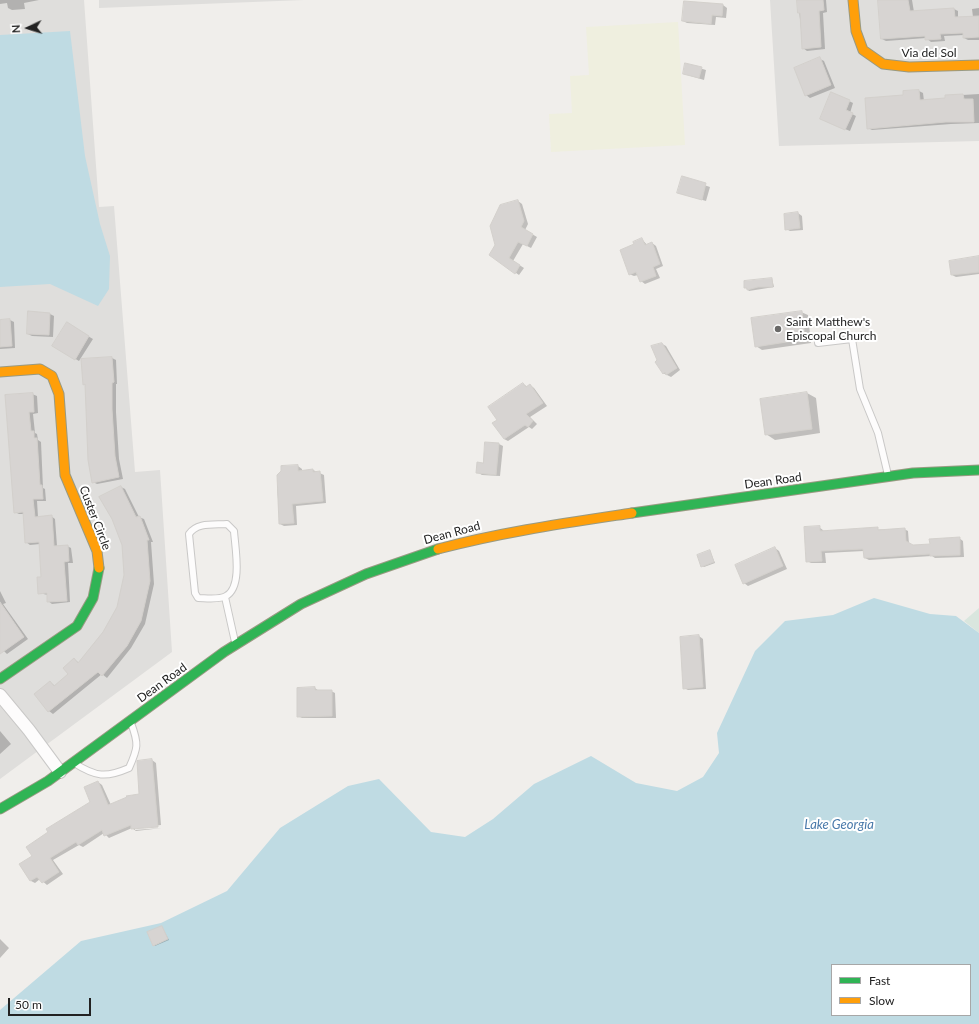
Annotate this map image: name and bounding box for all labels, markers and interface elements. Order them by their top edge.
north arrow [8,8,48,48]
text: N [9,24,22,34]
street label: Via del Sol [901,46,957,60]
place label: Saint Matthew's Episcopal Church [786,315,877,343]
marker: Saint Matthew's Episcopal Church [773,324,783,334]
street label: Dean Road [743,470,803,492]
street label: Custer Circle [76,484,114,552]
street label: Dean Road [422,519,482,547]
street label: Dean Road [134,660,190,706]
water label: Lake Georgia [804,817,874,833]
legend [831,964,971,1016]
text: Fast [869,973,890,988]
scale bar [10,990,93,1016]
text: Slow [869,993,894,1008]
text: 50 m [15,997,42,1012]

